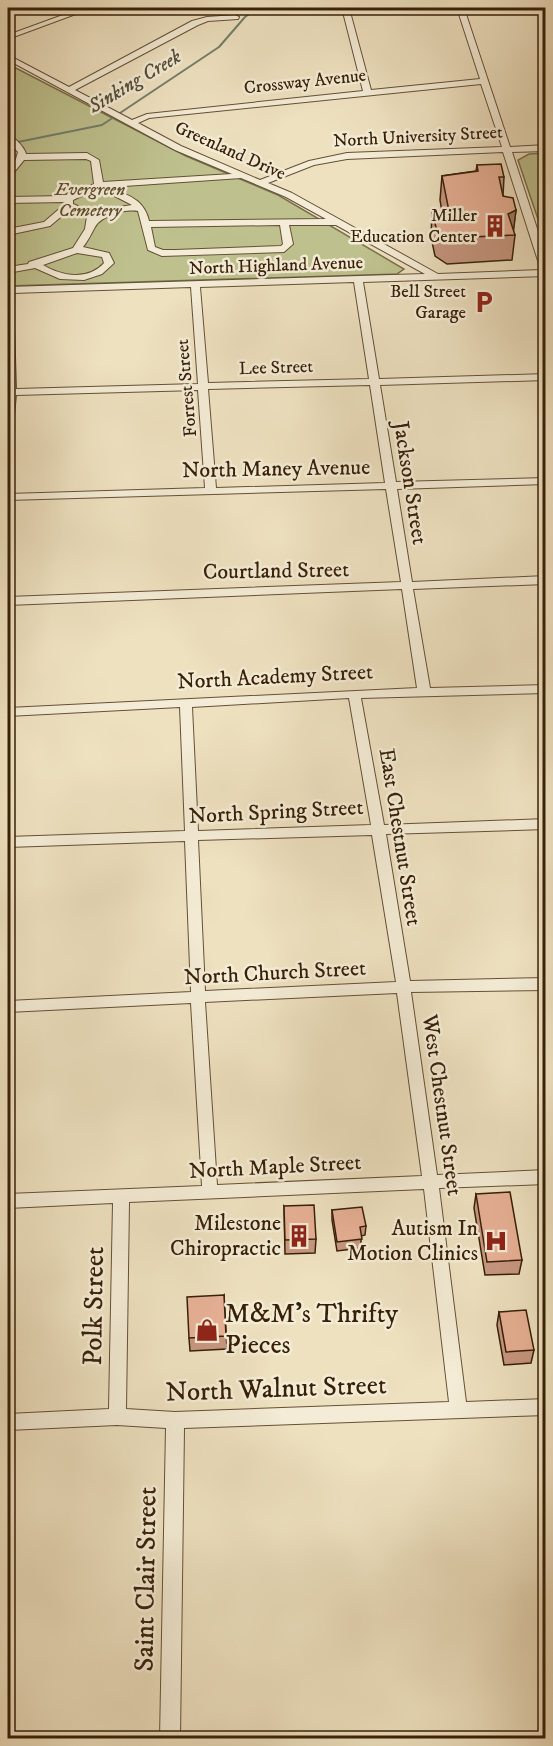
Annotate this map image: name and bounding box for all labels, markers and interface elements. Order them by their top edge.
water label: Sinking Creek [83,44,187,120]
street label: Crossway Avenue [243,65,367,99]
street label: Greenland Drive [171,117,289,185]
street label: North University Street [333,122,504,152]
park label: Evergreen Cemetery [54,179,125,222]
place label: Miller Education Center [350,205,477,248]
building icon: Miller Education Center [482,213,508,239]
street label: North Highland Avenue [189,252,363,280]
place label: Bell Street Garage [390,281,466,324]
parking icon: Bell Street Garage [471,289,497,315]
street label: Forrest Street [172,338,202,438]
street label: Lee Street [238,356,314,380]
street label: Jackson Street [387,418,433,547]
street label: North Maney Avenue [182,454,370,484]
street label: Courtland Street [203,556,349,586]
street label: North Academy Street [176,658,374,696]
street label: East Chestnut Street [373,746,427,928]
street label: North Spring Street [188,794,364,830]
street label: North Church Street [183,955,367,991]
street label: West Chestnut Street [416,1012,468,1197]
street label: North Maple Street [188,1149,362,1185]
place label: Milestone Chiropractic [170,1210,281,1262]
place label: Autism In Motion Clinics [347,1215,478,1267]
building icon: Milestone Chiropractic [286,1223,312,1249]
hospital icon: Autism In Motion Clinics [483,1228,509,1254]
street label: Polk Street [76,1246,112,1366]
place label: M&M's Thrifty Pieces [225,1297,398,1362]
shop icon: M&M's Thrifty Pieces [194,1317,220,1343]
street label: North Walnut Street [165,1368,388,1410]
street label: Saint Clair Street [127,1486,165,1672]

